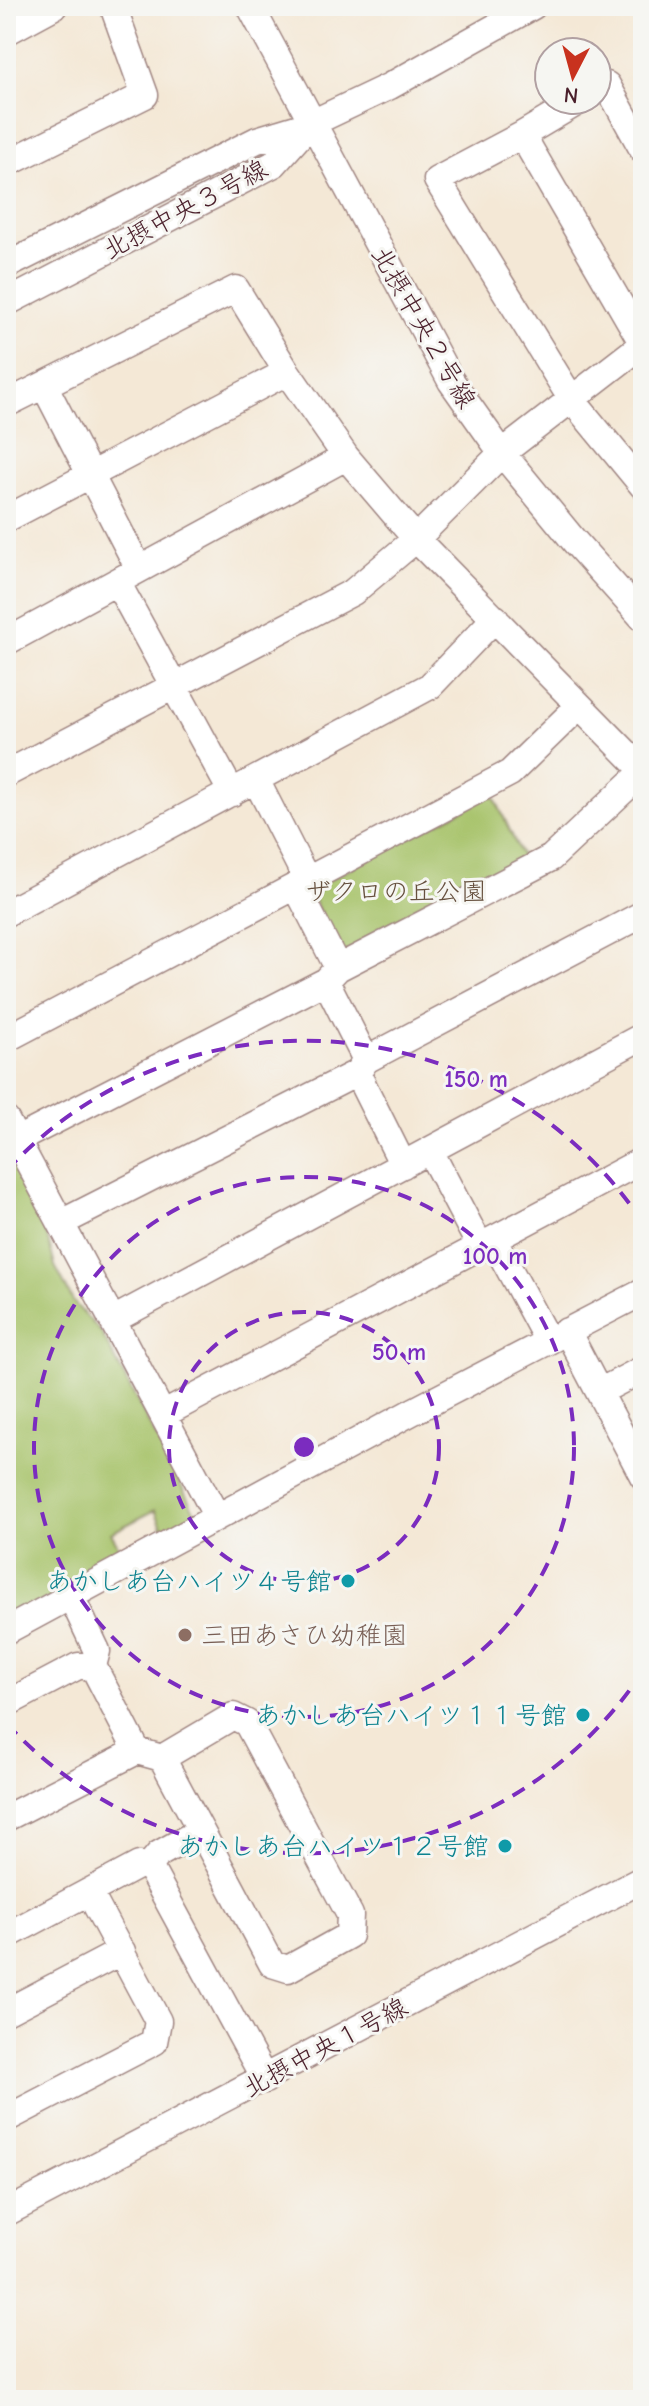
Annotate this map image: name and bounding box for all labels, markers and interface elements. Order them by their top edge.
north arrow [533,36,613,116]
text: N [563,81,580,109]
street label: 北摂中央３号線 [98,154,273,266]
street label: 北摂中央２号線 [365,241,482,414]
park label: ザクロの丘公園 [305,877,487,907]
text: 150 m [444,1065,508,1093]
text: 100 m [463,1242,527,1270]
text: 50 m [372,1338,426,1366]
centre of rings [290,1433,318,1461]
place label: あかしあ台ハイツ４号館 [46,1567,332,1597]
marker: あかしあ台ハイツ４号館 [339,1572,357,1590]
place label: 三田あさひ幼稚園 [201,1621,407,1651]
marker: 三田あさひ幼稚園 [176,1626,194,1644]
place label: あかしあ台ハイツ１１号館 [255,1701,567,1731]
marker: あかしあ台ハイツ１１号館 [574,1706,592,1724]
place label: あかしあ台ハイツ１２号館 [177,1832,489,1862]
marker: あかしあ台ハイツ１２号館 [496,1837,514,1855]
street label: 北摂中央１号線 [238,1992,413,2104]

